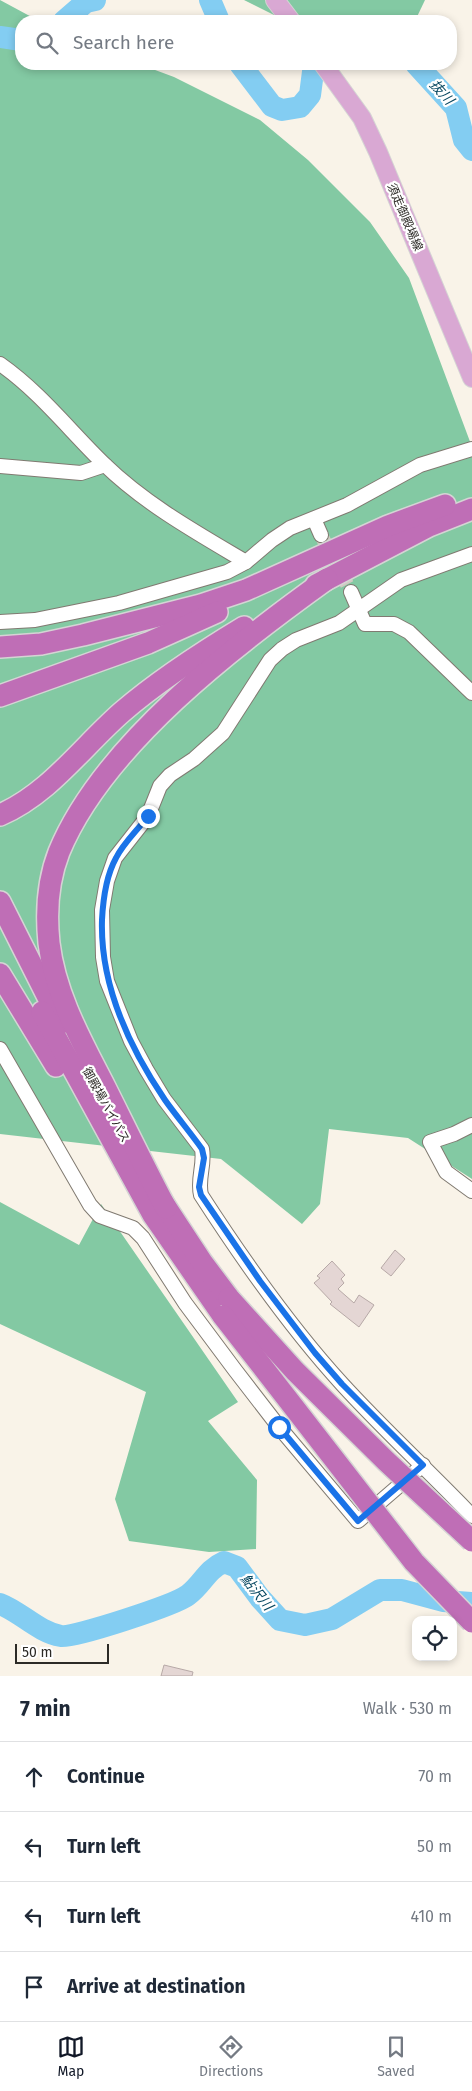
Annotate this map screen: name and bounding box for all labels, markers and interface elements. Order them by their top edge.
search box [15,15,457,70]
icon: search [33,29,61,57]
text: Search here [73,31,174,54]
water label: 抜川 [426,76,459,110]
street label: 須走御殿場線 [384,181,426,253]
route end [137,805,160,828]
street label: 御殿場バイパス [80,1065,132,1145]
route start [268,1416,291,1439]
water label: 鮎沢川 [237,1571,278,1616]
map controls [412,1616,457,1661]
button: locate [412,1616,457,1661]
scale bar [15,1641,109,1664]
text: 50 m [22,1644,53,1661]
text: 7 min [20,1696,71,1722]
text: Walk · 530 m [363,1699,452,1718]
icon: ahead [20,1763,48,1791]
text: Continue [67,1765,145,1788]
text: 70 m [418,1767,452,1786]
icon: left [20,1833,48,1861]
text: Turn left [67,1835,141,1858]
text: 50 m [417,1837,452,1856]
icon: left [20,1903,48,1931]
text: Turn left [67,1905,141,1928]
text: 410 m [411,1907,452,1926]
icon: arrive [20,1973,48,2001]
text: Arrive at destination [67,1975,246,1998]
tab: Map [57,2033,85,2080]
tab: Directions [199,2033,263,2080]
tab: Saved [377,2033,415,2080]

